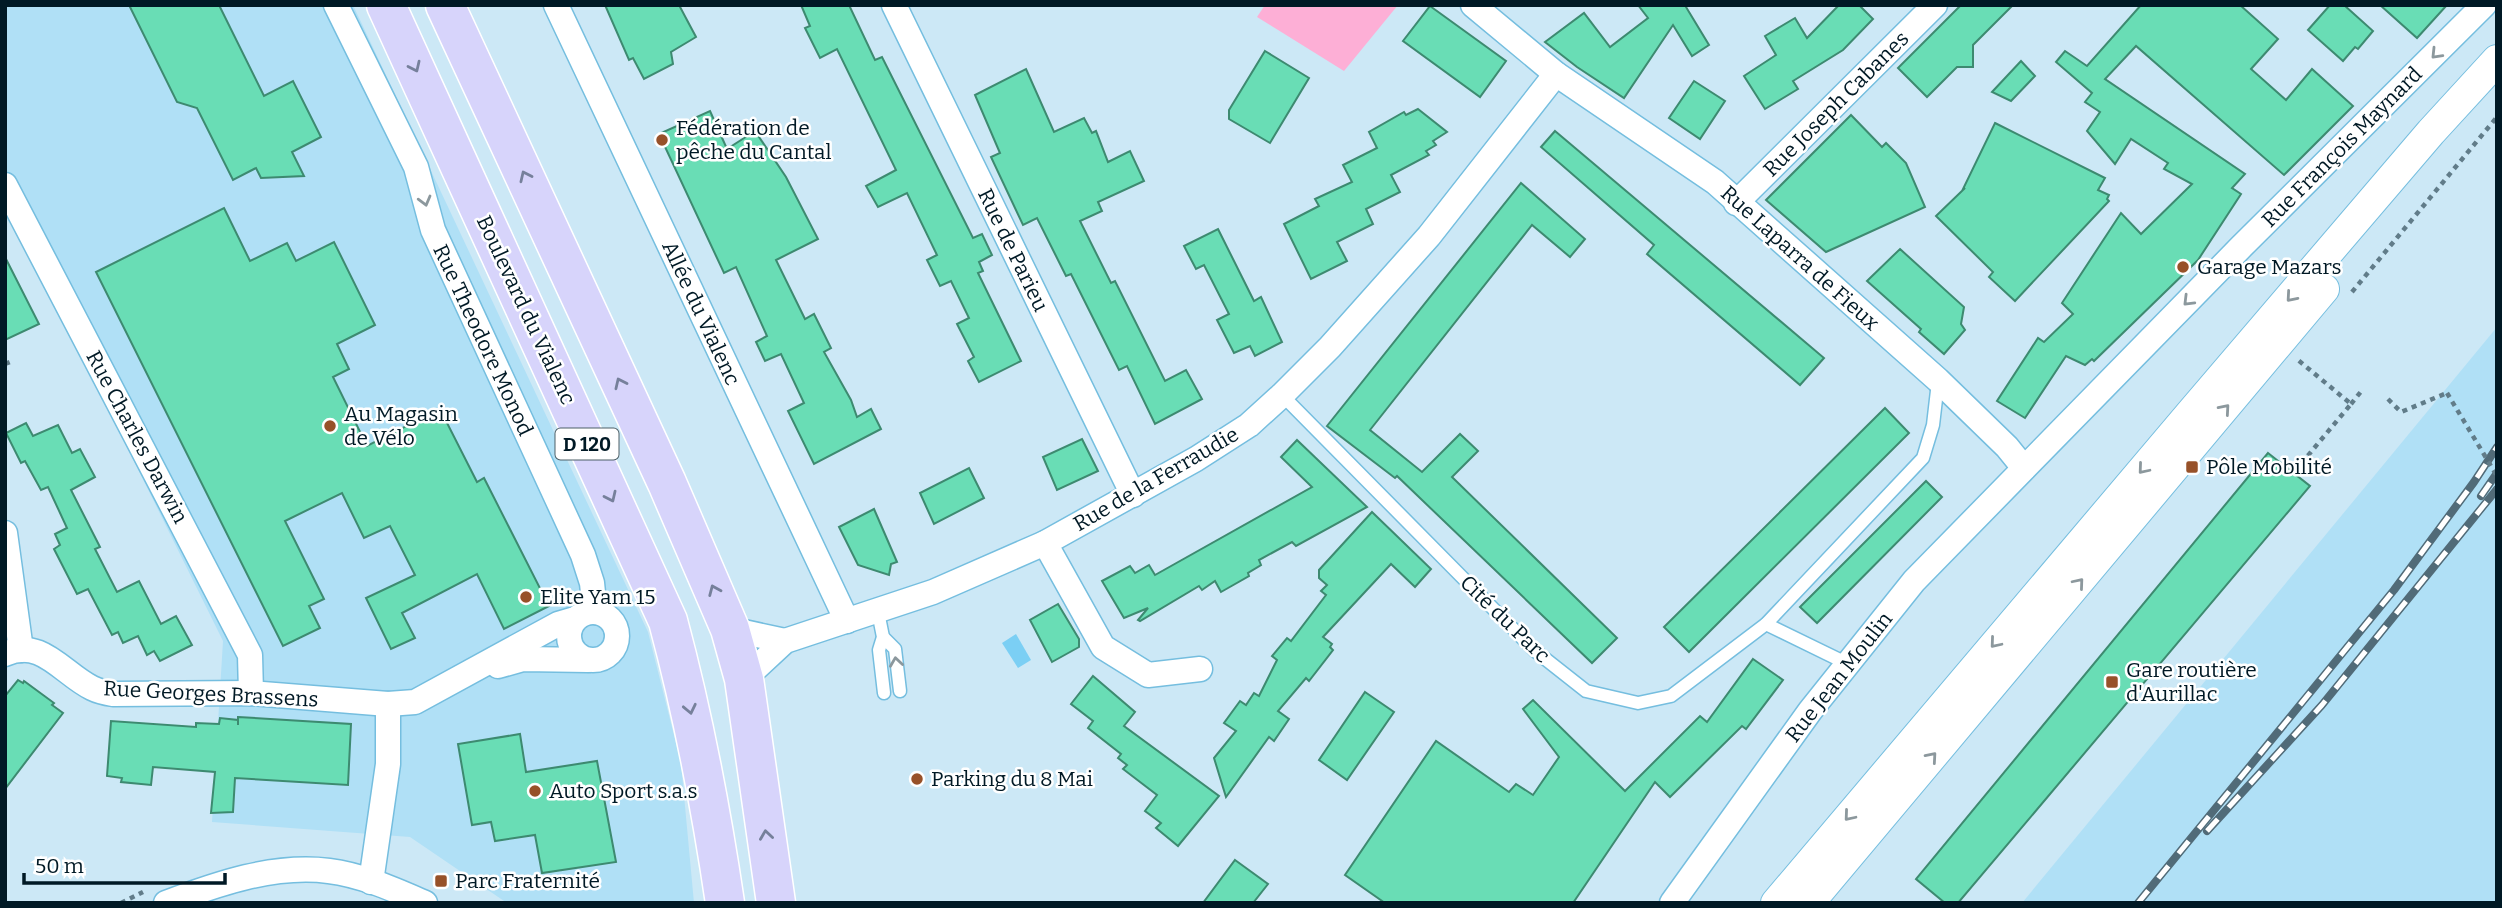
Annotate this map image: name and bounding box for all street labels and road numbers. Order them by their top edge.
street label: Rue Joseph Cabanes [1758,26,1914,182]
street label: Rue François Maynard [2256,61,2428,233]
street label: Rue Laparra de Fieux [1715,180,1885,336]
street label: Rue de Parieu [972,184,1054,316]
street label: Boulevard du Vialenc [471,211,581,409]
street label: Allée du Vialenc [656,237,746,390]
street label: Rue Theodore Monod [427,240,539,440]
street label: Rue Charles Darwin [80,346,194,528]
street label: Rue de la Ferraudie [1069,421,1243,537]
road number: D 120 [556,428,618,460]
street label: Cité du Parc [1455,570,1556,668]
street label: Rue Jean Moulin [1780,607,1898,747]
street label: Rue Georges Brassens [103,675,319,713]

